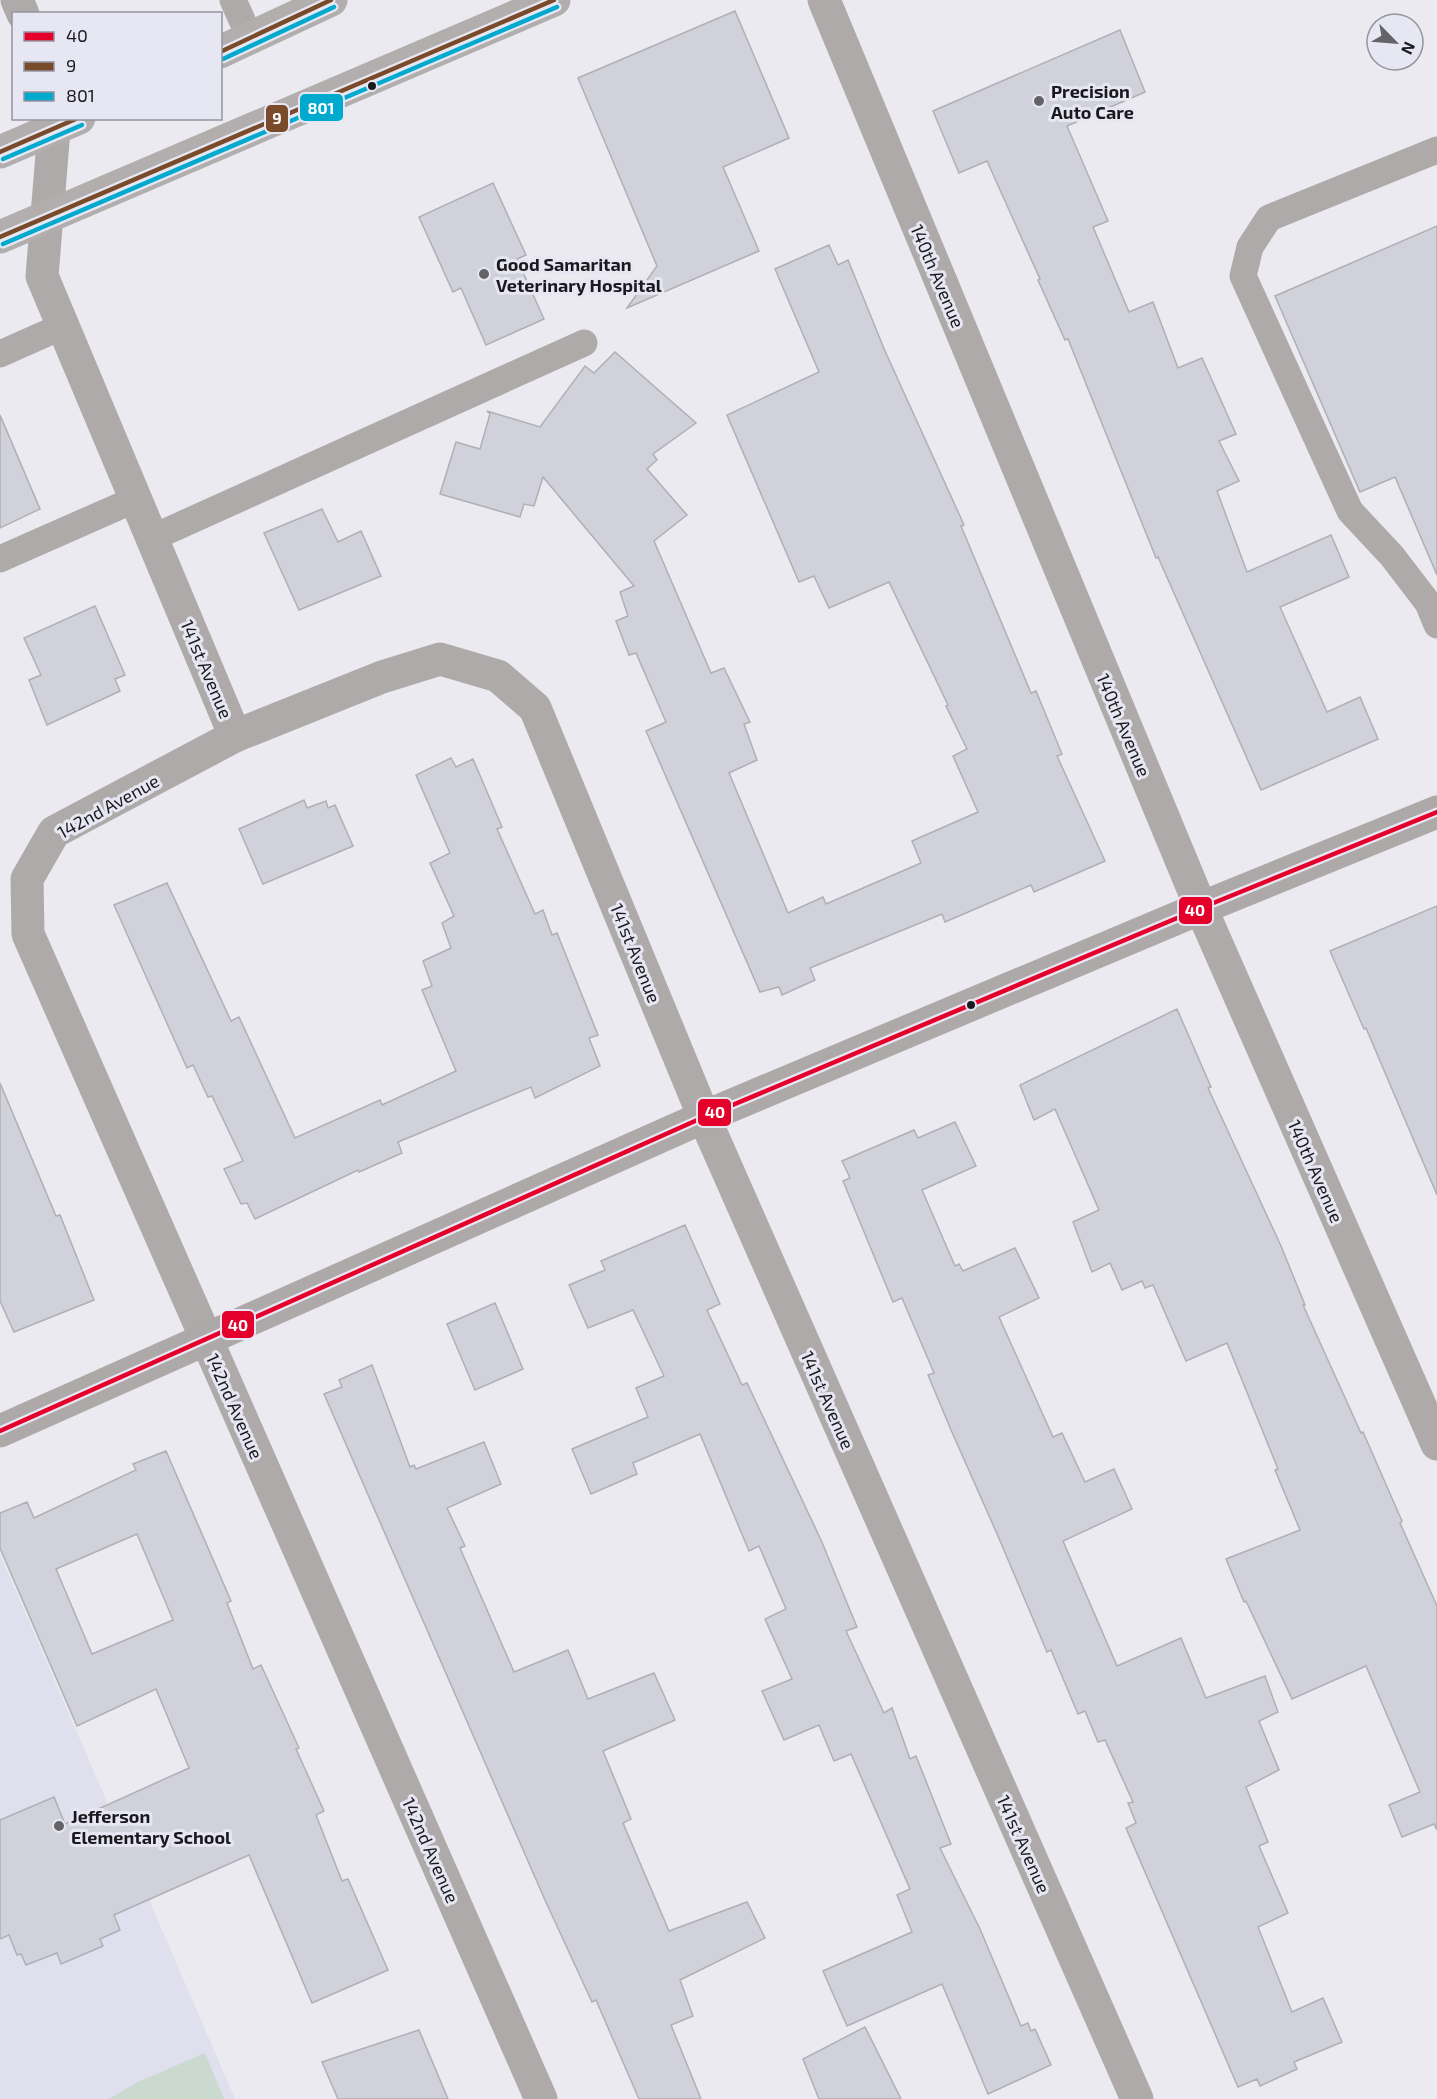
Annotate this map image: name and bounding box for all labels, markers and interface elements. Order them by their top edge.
legend [12,12,222,120]
north arrow [1365,12,1425,72]
text: 40 [66,24,88,46]
text: N [1398,39,1420,58]
text: 9 [66,54,76,76]
unlabelled marker [366,80,378,92]
place label: Precision Auto Care [1051,80,1134,123]
text: 801 [66,84,95,106]
line badge: 801 [299,93,344,122]
marker: Precision Auto Care [1032,94,1046,108]
text: 801 [308,98,334,117]
line badge: 9 [265,104,289,133]
text: 9 [272,108,282,127]
street label: 140th Avenue [906,221,970,331]
place label: Good Samaritan Veterinary Hospital [496,253,662,296]
marker: Good Samaritan Veterinary Hospital [477,267,491,281]
street label: 141st Avenue [176,616,238,722]
street label: 140th Avenue [1092,670,1156,780]
street label: 142nd Avenue [53,769,163,843]
line badge: 40 [1178,896,1213,925]
street label: 141st Avenue [606,900,666,1006]
text: 40 [1185,900,1205,919]
unlabelled marker [965,999,977,1011]
line badge: 40 [697,1098,732,1127]
text: 40 [705,1102,725,1121]
street label: 140th Avenue [1284,1116,1348,1226]
line badge: 40 [221,1310,255,1339]
text: 40 [228,1315,248,1334]
street label: 141st Avenue [797,1347,859,1453]
street label: 142nd Avenue [202,1350,268,1462]
street label: 141st Avenue [993,1791,1055,1897]
street label: 142nd Avenue [398,1794,464,1906]
place label: Jefferson Elementary School [71,1805,231,1848]
marker: Jefferson Elementary School [52,1819,66,1833]

